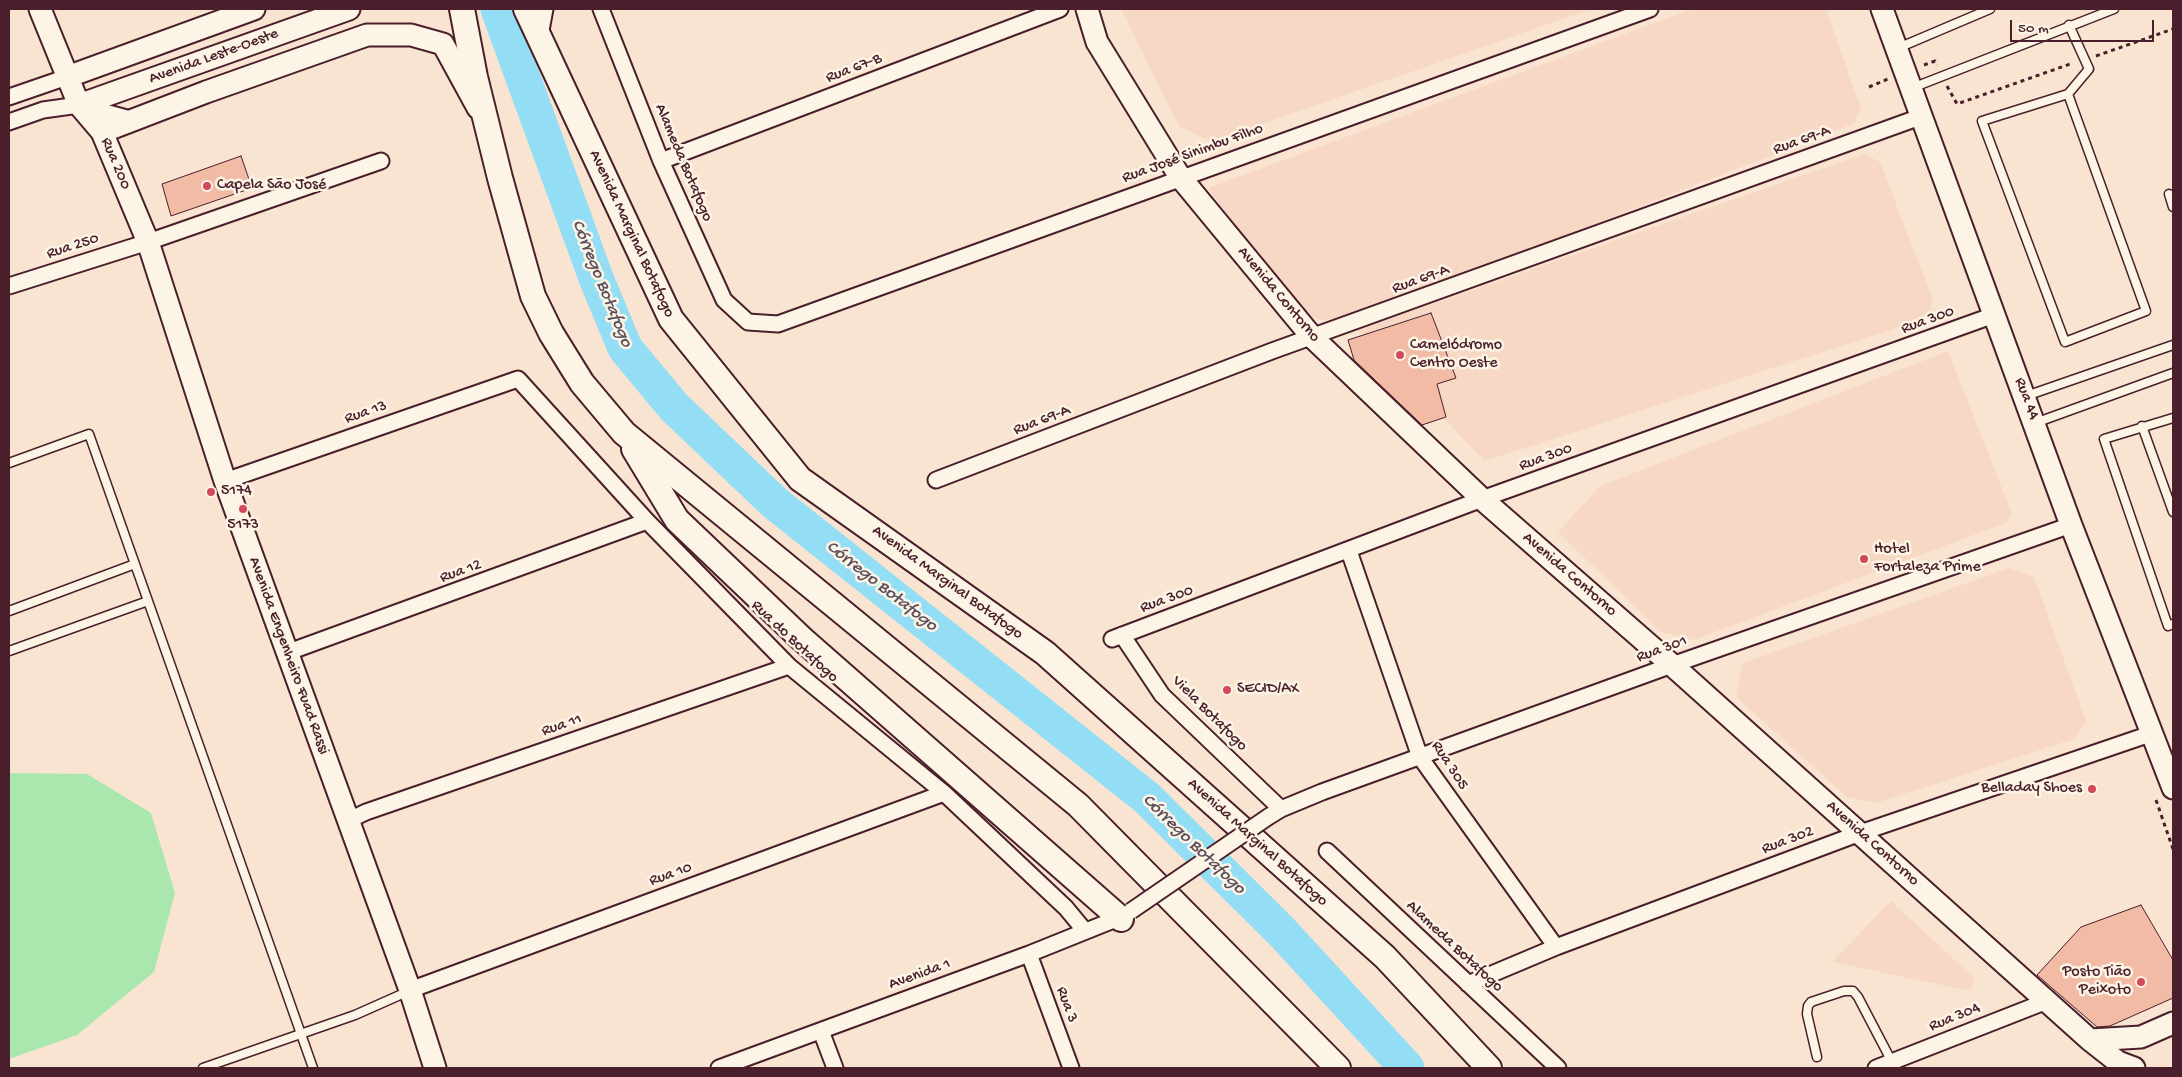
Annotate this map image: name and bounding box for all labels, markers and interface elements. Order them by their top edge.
scale bar [2012,10,2156,42]
text: 50 m [2018,20,2049,38]
street label: Avenida Leste-Oeste [147,25,281,89]
street label: Rua 67-B [823,50,885,88]
street label: Alameda Botafogo [650,101,716,225]
street label: Rua José Sinimbu Filho [1120,120,1266,188]
street label: Rua 69-A [1771,122,1833,160]
street label: Rua 200 [96,135,134,193]
street label: Avenida Marginal Botafogo [584,147,678,321]
place label: Capela São José [217,176,326,196]
marker: Capela São José [201,180,213,192]
water label: Córrego Botafogo [566,217,636,351]
street label: Rua 250 [44,230,102,264]
street label: Avenida Contorno [1232,243,1324,347]
street label: Rua 69-A [1390,261,1452,299]
street label: Rua 300 [1899,303,1957,339]
place label: Camelódromo Centro Oeste [1410,336,1502,374]
marker: Camelódromo Centro Oeste [1394,349,1406,361]
street label: Rua 44 [2009,375,2043,423]
street label: Rua 13 [342,397,390,429]
street label: Rua 69-A [1011,401,1073,441]
street label: Rua 300 [1517,440,1575,476]
place label: 5174 [221,482,252,502]
marker: 5174 [205,486,217,498]
marker: 5173 [237,503,249,515]
place label: 5173 [227,516,259,536]
street label: Avenida Marginal Botafogo [868,522,1026,644]
street label: Avenida Contorno [1518,529,1620,621]
water label: Córrego Botafogo [821,537,941,637]
place label: Hotel Fortaleza Prime [1874,540,1981,578]
marker: Hotel Fortaleza Prime [1858,553,1870,565]
street label: Avenida Engenheiro Fuad Rassi [243,555,333,757]
street label: Rua 12 [438,556,484,588]
street label: Rua 300 [1138,582,1196,618]
street label: Rua do Botafogo [746,597,842,687]
street label: Rua 301 [1634,632,1690,668]
street label: Viela Botafogo [1167,672,1251,756]
place label: SECID/AX [1237,680,1299,700]
marker: SECID/AX [1221,684,1233,696]
street label: Rua 11 [539,710,585,742]
street label: Rua 305 [1426,738,1472,794]
street label: Avenida Marginal Botafogo [1183,775,1331,911]
place label: Belladay Shoes [1981,779,2082,799]
marker: Belladay Shoes [2086,783,2098,795]
water label: Córrego Botafogo [1137,790,1249,900]
street label: Avenida Contorno [1821,797,1923,891]
street label: Rua 302 [1759,822,1817,860]
street label: Rua 10 [647,858,695,892]
street label: Alameda Botafogo [1401,897,1507,997]
street label: Avenida 1 [886,955,954,995]
place label: Posto Tião Peixoto [2063,963,2131,1001]
marker: Posto Tião Peixoto [2135,976,2147,988]
street label: Rua 3 [1051,984,1081,1026]
street label: Rua 304 [1927,999,1983,1037]

